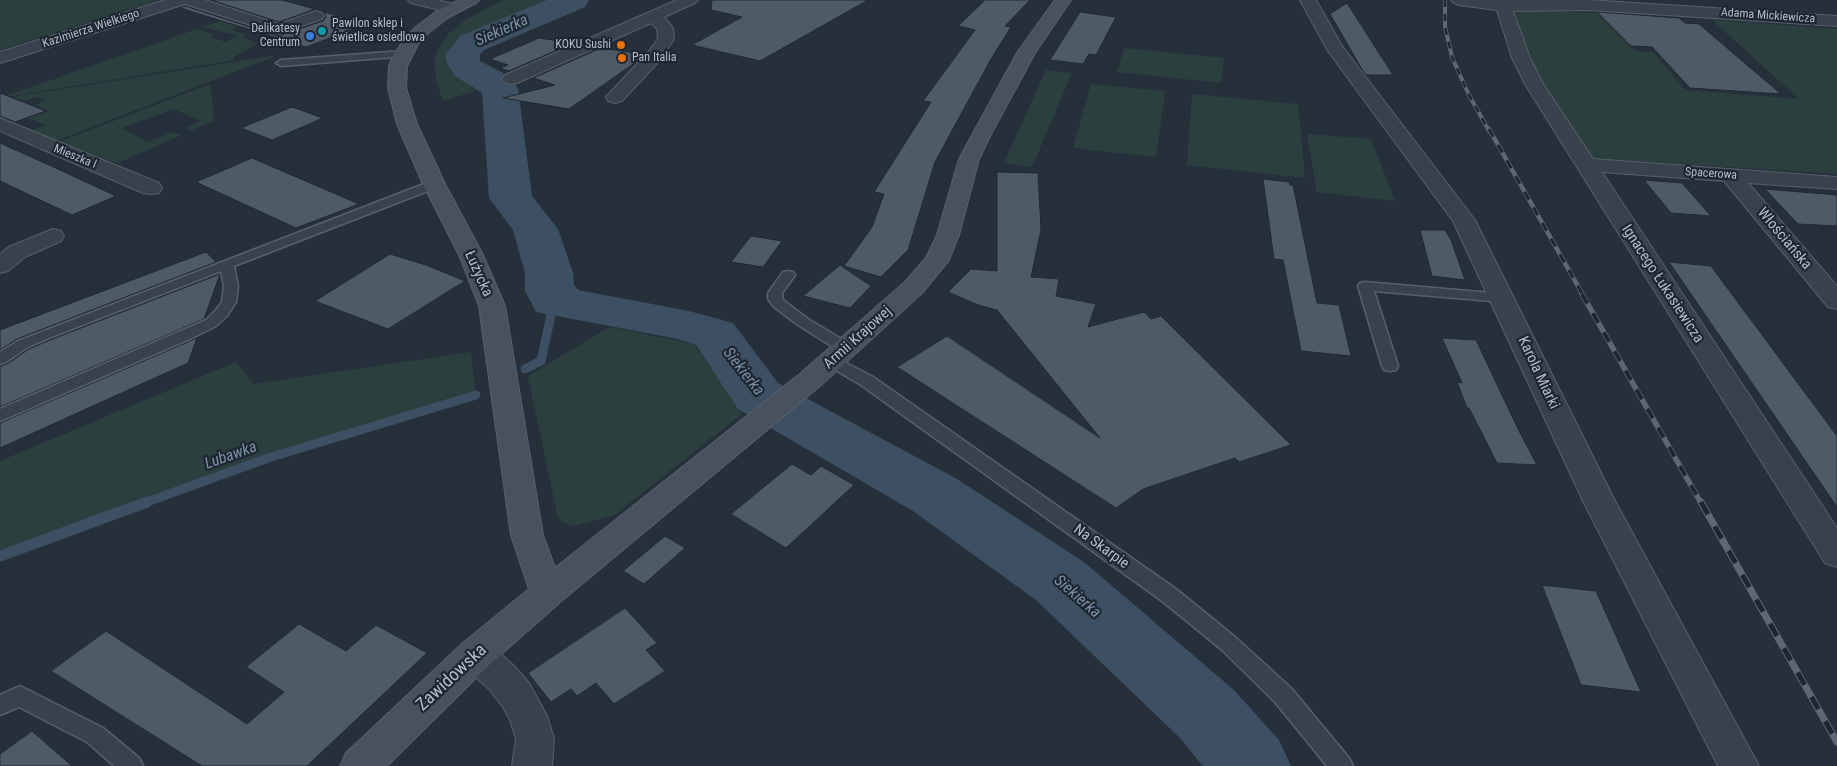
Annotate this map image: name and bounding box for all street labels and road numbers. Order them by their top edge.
street label: Adama Mickiewicza [1720,6,1816,26]
street label: Kazimierza Wielkiego [41,7,141,51]
street label: Mieszka I [51,142,99,172]
street label: Spacerowa [1684,165,1738,183]
street label: Włościańska [1753,204,1815,274]
street label: Ignacego Łukasiewicza [1617,221,1707,347]
street label: Łużycka [460,248,496,300]
street label: Armii Krajowej [820,303,896,373]
street label: Karola Miarki [1513,334,1563,412]
street label: Na Skarpie [1070,521,1132,573]
street label: Zawidowska [412,640,492,716]

